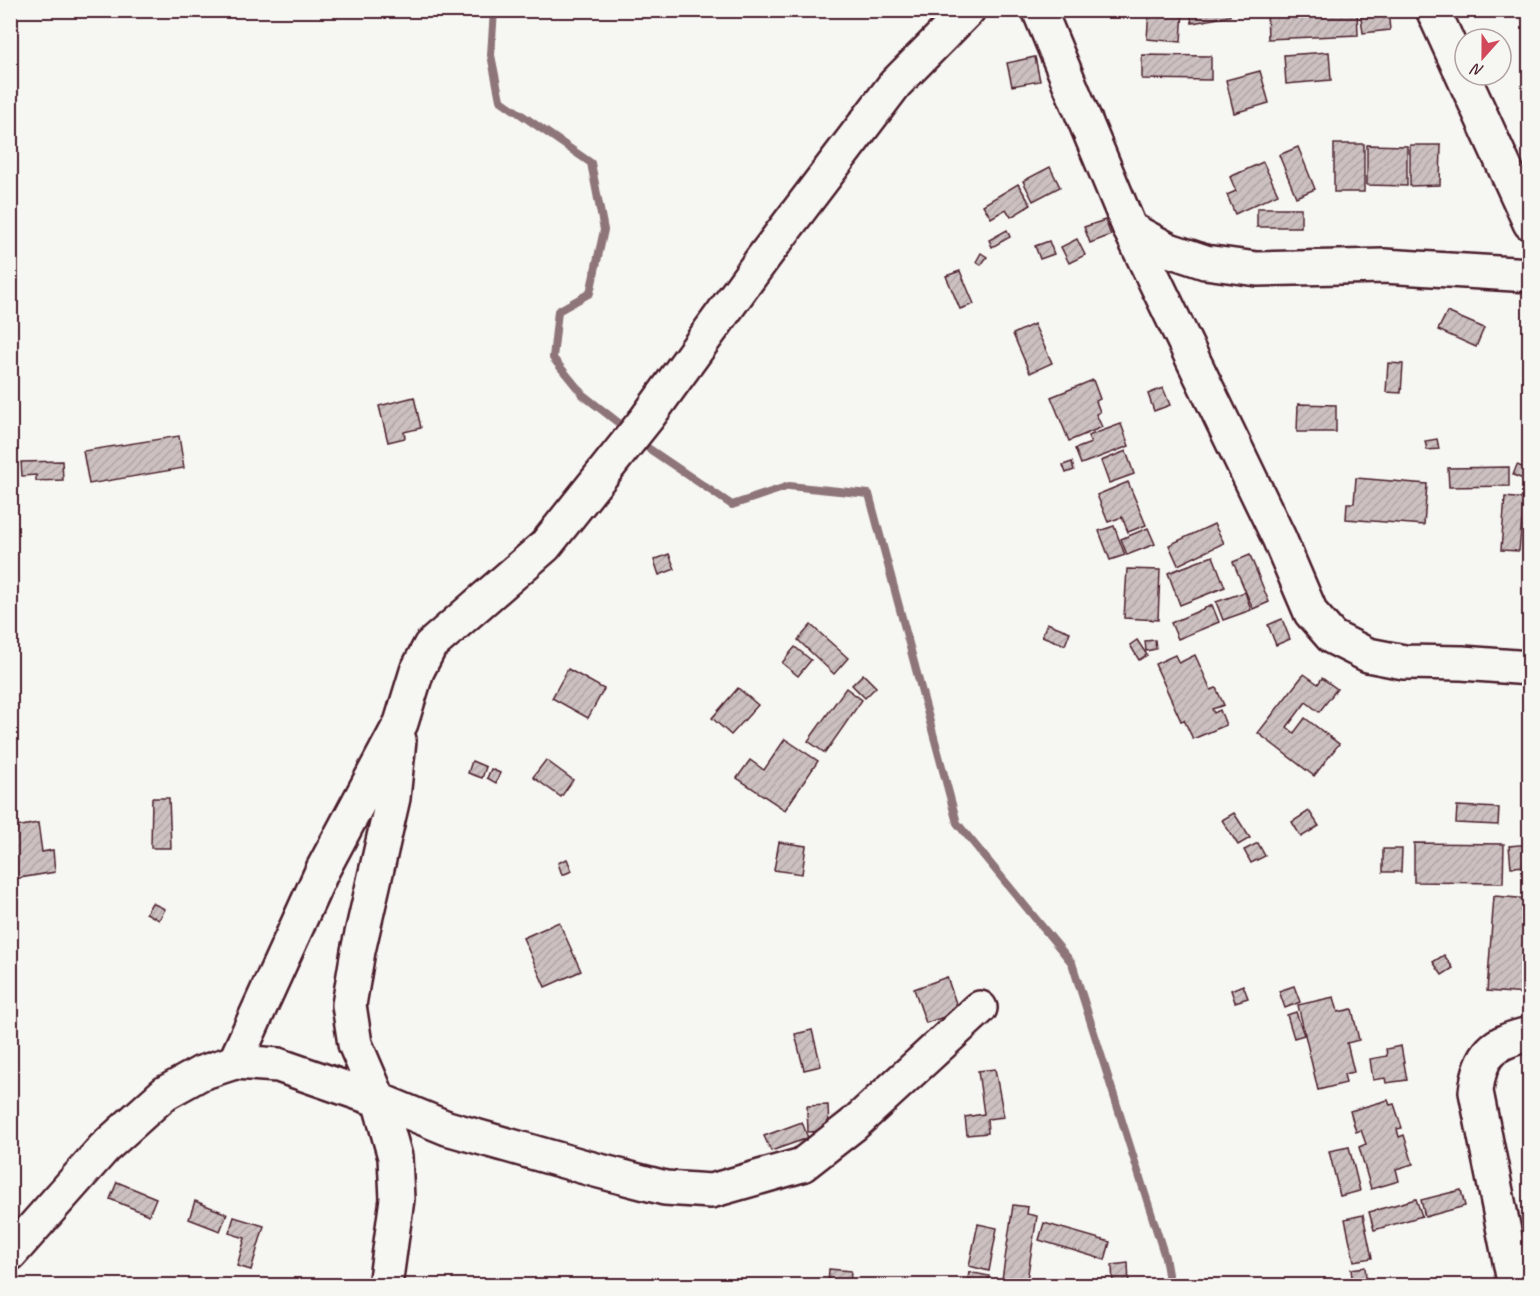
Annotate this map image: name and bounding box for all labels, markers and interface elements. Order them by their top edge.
north arrow [1453,27,1513,87]
text: N [1467,58,1486,81]

